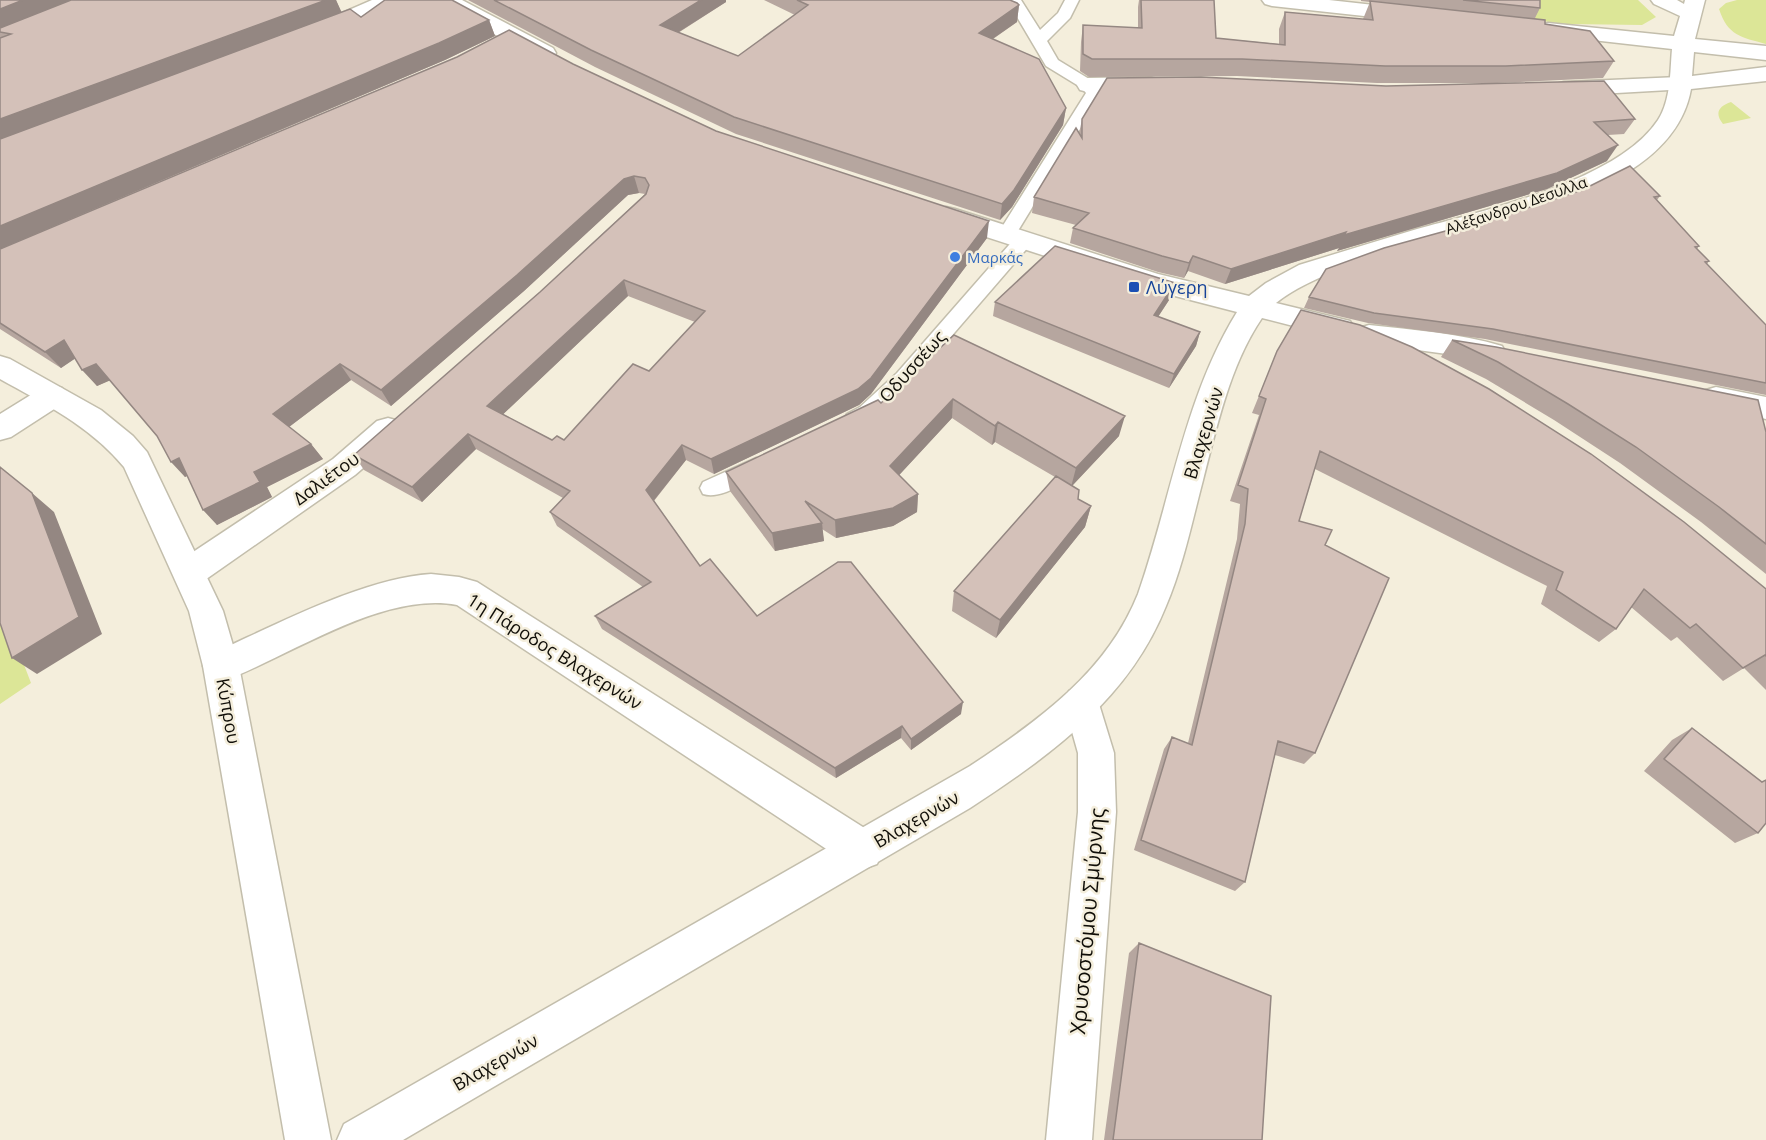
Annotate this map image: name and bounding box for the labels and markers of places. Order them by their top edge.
place label: Μαρκάς [967,247,1023,267]
marker: Μαρκάς [948,250,962,264]
place label: Λύγερη [1146,275,1208,299]
marker: Λύγερη [1127,280,1141,294]

